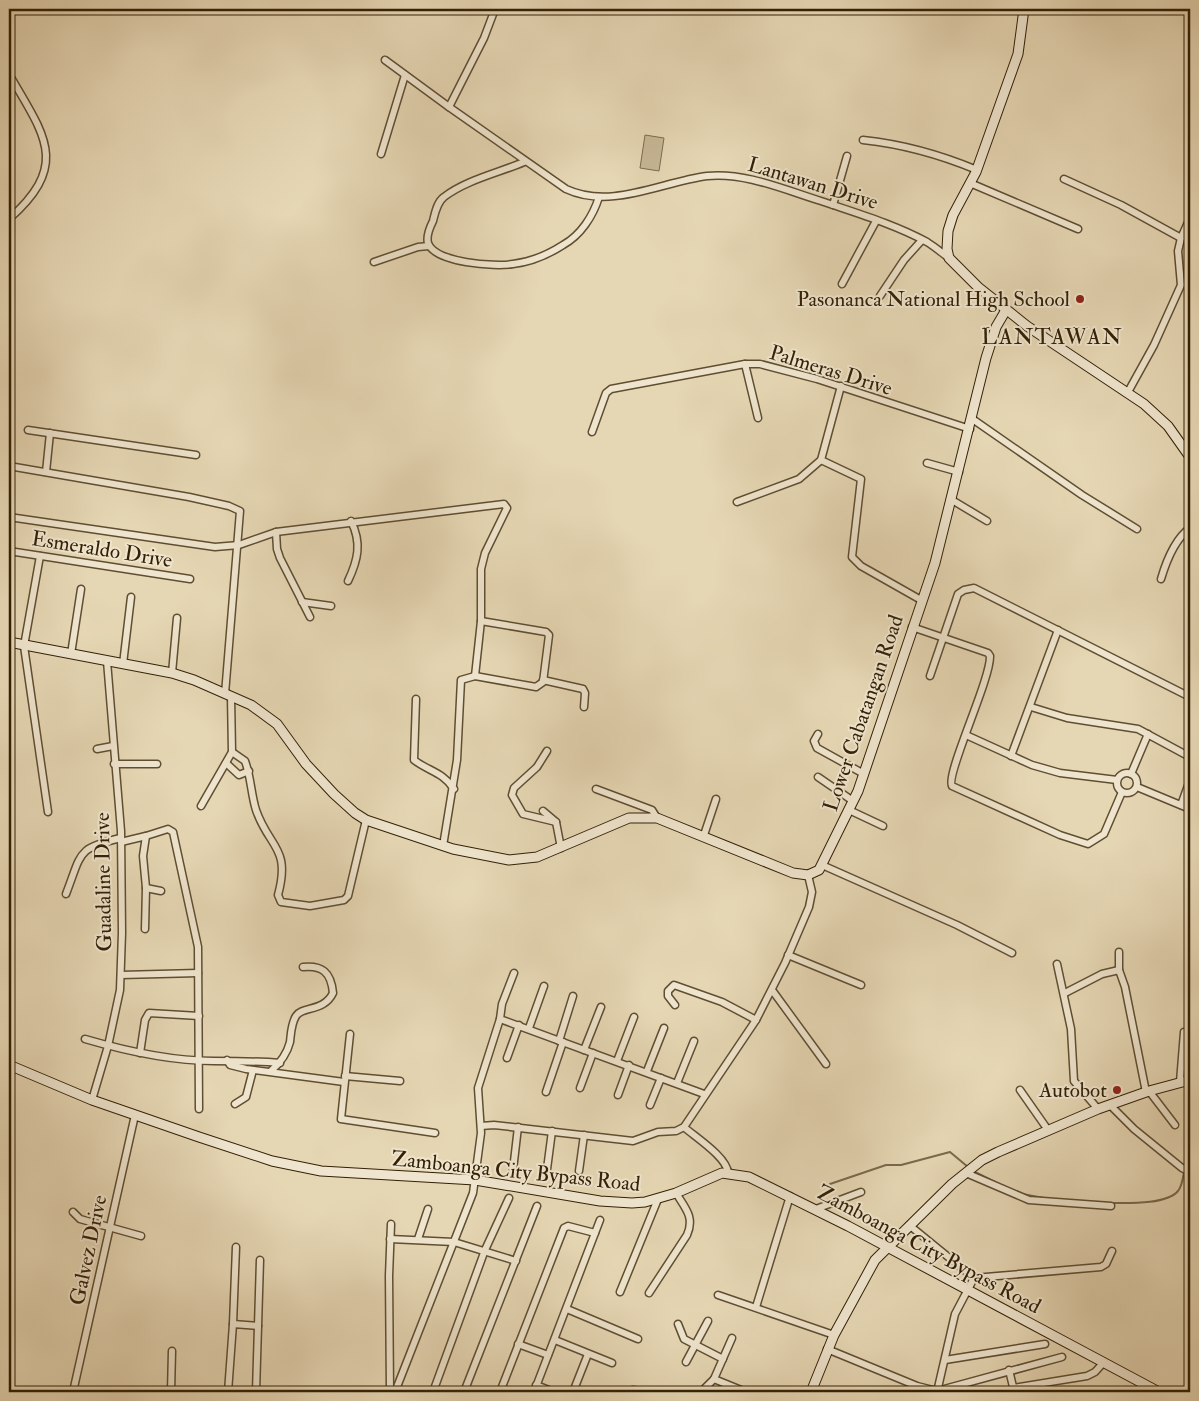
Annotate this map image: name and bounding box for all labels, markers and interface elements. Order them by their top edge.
street label: Lantawan Drive [745,151,881,216]
place label: Pasonanca National High School [797,286,1071,313]
marker: Pasonanca National High School [1074,293,1086,305]
district label: LANTAWAN [981,323,1123,351]
street label: Palmeras Drive [766,339,896,402]
street label: Esmeraldo Drive [30,525,174,574]
street label: Lower Cabatangan Road [817,611,910,815]
street label: Guadaline Drive [89,812,118,952]
place label: Autobot [1038,1077,1107,1104]
marker: Autobot [1111,1084,1123,1096]
street label: Zamboanga City Bypass Road [390,1145,642,1198]
street label: Zamboanga City Bypass Road [812,1179,1046,1320]
street label: Galvez Drive [64,1192,113,1308]

